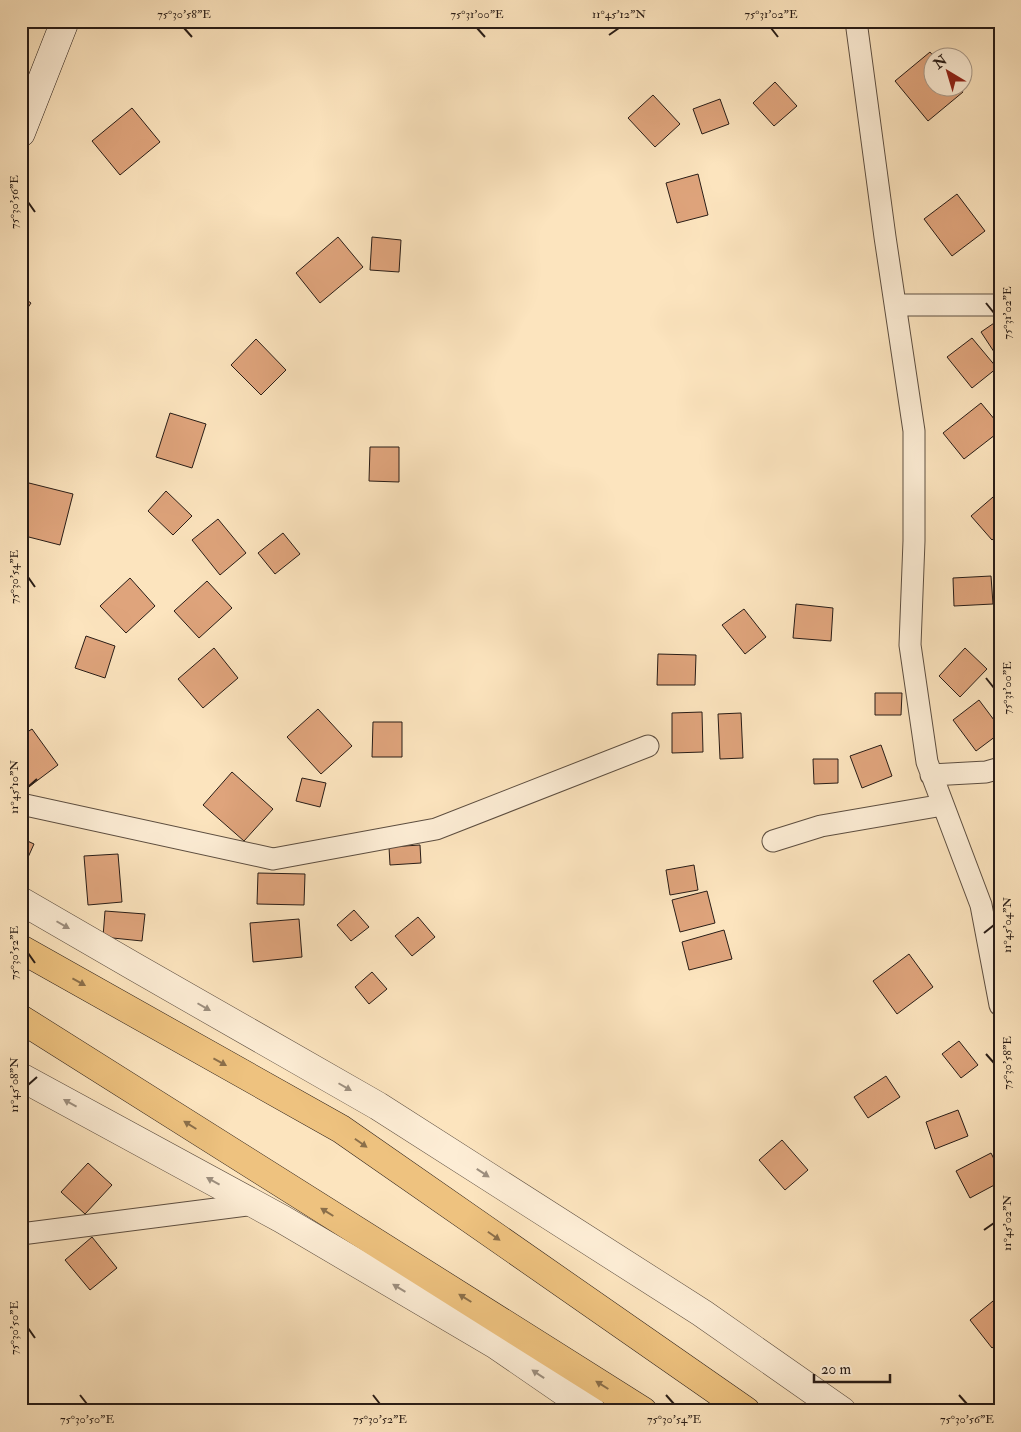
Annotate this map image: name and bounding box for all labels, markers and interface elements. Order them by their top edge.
text: 75°30'58"E [157,7,211,22]
text: 75°31'00"E [450,7,504,22]
text: 11°45'12"N [592,7,646,22]
text: 75°31'02"E [744,7,798,22]
north arrow [924,48,974,98]
text: N [929,51,951,73]
text: 75°30'56"E [7,175,22,229]
text: 75°31'02"E [1000,286,1015,340]
text: 75°30'54"E [7,550,22,604]
text: 75°31'00"E [1000,661,1015,715]
text: 11°45'10"N [7,760,22,814]
text: 11°45'04"N [1000,897,1015,953]
one-way arrow [57,921,70,930]
text: 75°30'52"E [7,926,22,980]
one-way arrow [72,977,86,986]
one-way arrow [197,1002,211,1011]
text: 75°30'58"E [1000,1036,1015,1090]
text: 11°45'08"N [7,1057,22,1113]
one-way arrow [214,1057,227,1066]
one-way arrow [338,1083,353,1091]
one-way arrow [63,1099,77,1108]
one-way arrow [183,1121,196,1130]
one-way arrow [354,1138,368,1148]
one-way arrow [477,1168,490,1177]
one-way arrow [206,1177,220,1185]
text: 11°45'02"N [1000,1195,1015,1251]
one-way arrow [320,1207,334,1216]
one-way arrow [487,1231,501,1241]
one-way arrow [393,1284,406,1293]
one-way arrow [458,1294,471,1303]
text: 75°30'50"E [7,1301,22,1355]
scale bar [814,1352,890,1384]
text: 20 m [821,1360,851,1379]
one-way arrow [531,1369,544,1378]
one-way arrow [596,1380,609,1389]
text: 75°30'50"E [60,1412,114,1427]
text: 75°30'52"E [353,1412,407,1427]
text: 75°30'54"E [647,1412,701,1427]
text: 75°30'56"E [940,1412,994,1427]

